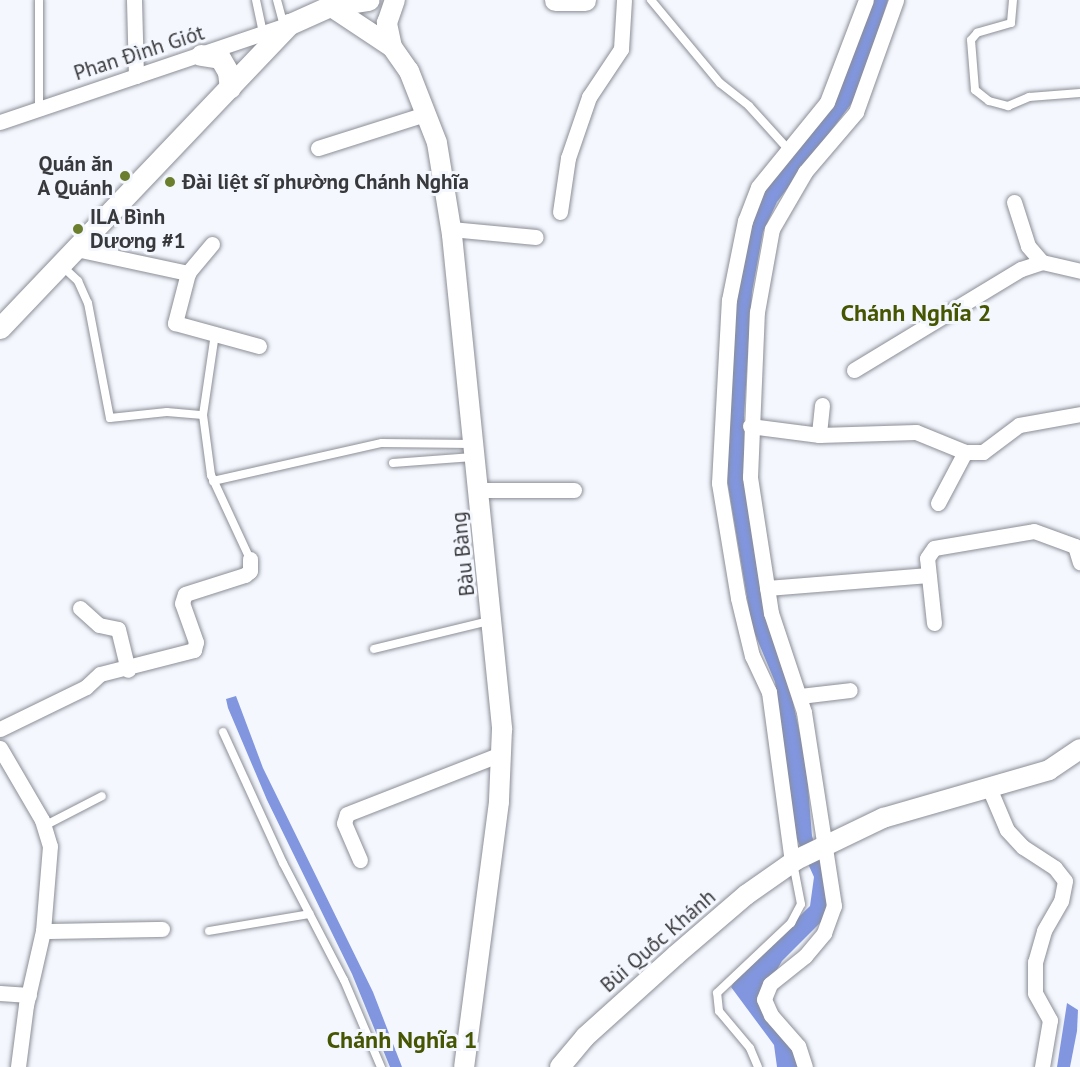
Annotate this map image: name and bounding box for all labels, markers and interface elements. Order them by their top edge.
street label: Phan Đình Giót [71,20,207,86]
place label: Quán ăn A Quánh [36,151,113,201]
marker: Quán ăn A Quánh [118,169,132,183]
place label: Đài liệt sĩ phường Chánh Nghĩa [182,169,469,195]
marker: Đài liệt sĩ phường Chánh Nghĩa [163,175,177,189]
place label: ILA Bình Dương #1 [90,204,186,254]
marker: ILA Bình Dương #1 [71,222,85,236]
district label: Chánh Nghĩa 2 [841,299,991,327]
street label: Bàu Bàng [446,510,480,598]
street label: Bùi Quốc Khánh [595,884,721,998]
district label: Chánh Nghĩa 1 [327,1026,477,1054]

